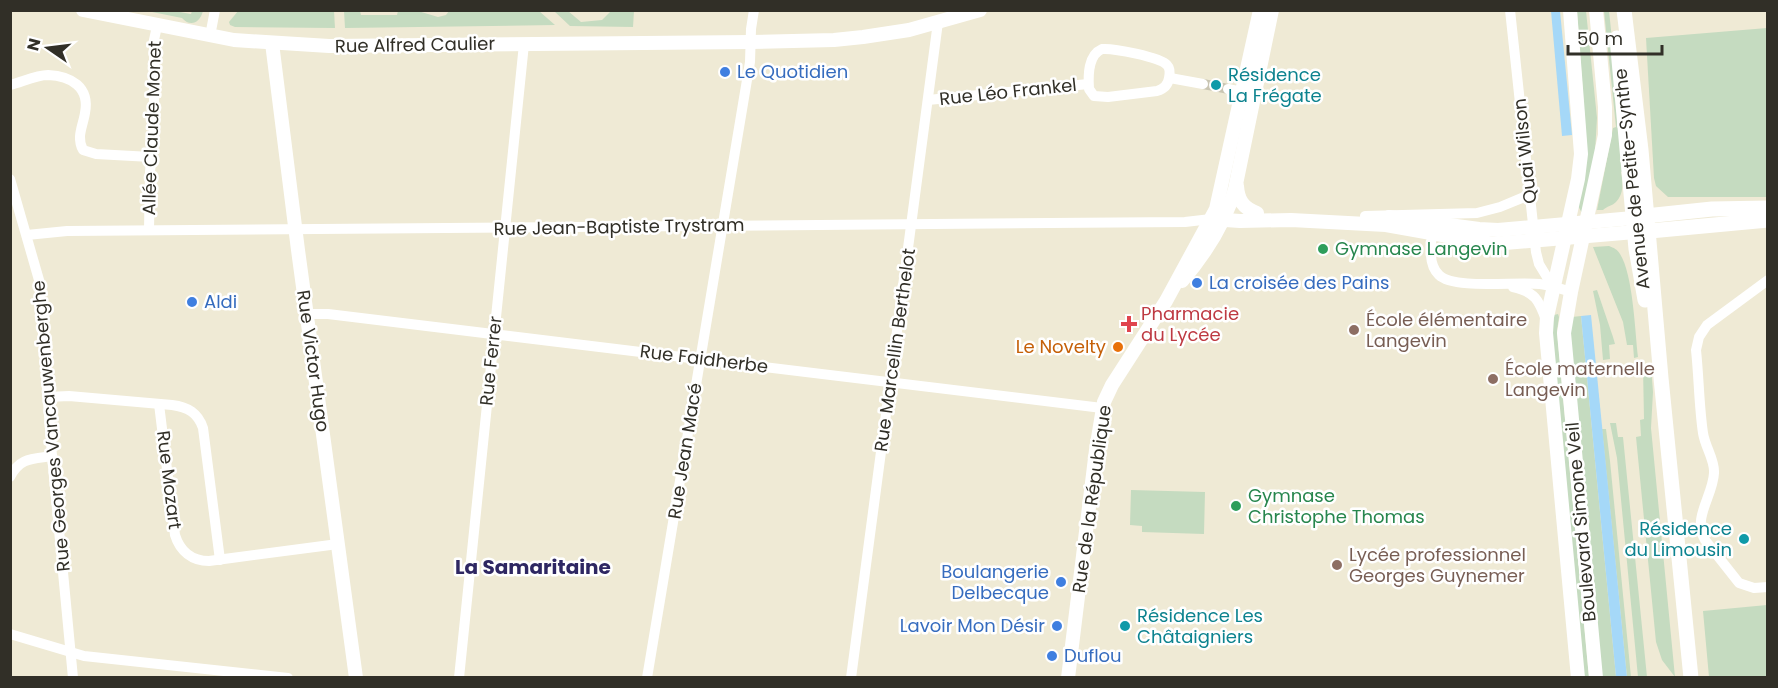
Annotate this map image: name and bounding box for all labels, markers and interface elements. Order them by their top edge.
north arrow [18,18,78,78]
scale bar [1568,18,1662,56]
text: 50 m [1577,26,1623,51]
street label: Rue Alfred Caulier [335,31,496,58]
text: N [21,36,47,53]
street label: Allée Claude Monet [136,40,167,216]
place label: Le Quotidien [737,59,848,84]
place label: Résidence La Frégate [1228,62,1322,108]
marker: Le Quotidien [718,65,732,79]
street label: Avenue de Petite-Synthe [1607,67,1656,291]
street label: Rue Léo Frankel [938,72,1078,111]
marker: Résidence La Frégate [1209,78,1223,92]
street label: Quai Wilson [1507,97,1542,205]
street label: Rue Jean-Baptiste Trystram [493,212,745,241]
place label: Gymnase Langevin [1335,236,1508,261]
marker: Gymnase Langevin [1316,242,1330,256]
street label: Rue Marcellin Berthelot [868,247,921,453]
place label: La croisée des Pains [1209,270,1389,295]
marker: La croisée des Pains [1190,276,1204,290]
street label: Rue Georges Vancauwenberghe [25,279,76,573]
street label: Rue Victor Hugo [291,288,336,434]
place label: Aldi [204,289,237,314]
marker: Aldi [185,295,199,309]
place label: Pharmacie du Lycée [1141,301,1239,347]
place label: École élémentaire Langevin [1366,307,1527,353]
street label: Rue Ferrer [473,315,508,407]
marker: Pharmacie du Lycée [1122,317,1136,331]
marker: École élémentaire Langevin [1347,323,1361,337]
place label: Le Novelty [1016,334,1106,359]
street label: Rue Faidherbe [639,338,770,379]
marker: Le Novelty [1111,340,1125,354]
place label: École maternelle Langevin [1505,356,1655,402]
marker: École maternelle Langevin [1486,372,1500,386]
street label: Rue Jean Macé [661,381,708,521]
street label: Rue de la République [1066,403,1117,595]
street label: Boulevard Simone Veil [1559,421,1602,623]
street label: Rue Mozart [151,429,188,531]
place label: Gymnase Christophe Thomas [1248,483,1425,529]
marker: Gymnase Christophe Thomas [1229,499,1243,513]
place label: Résidence du Limousin [1624,516,1732,562]
marker: Résidence du Limousin [1737,532,1751,546]
place label: Lycée professionnel Georges Guynemer [1349,542,1526,588]
district label: La Samaritaine [455,553,611,581]
marker: Lycée professionnel Georges Guynemer [1330,558,1344,572]
place label: Boulangerie Delbecque [941,559,1049,605]
marker: Boulangerie Delbecque [1054,575,1068,589]
place label: Résidence Les Châtaigniers [1137,603,1263,649]
place label: Lavoir Mon Désir [900,613,1045,638]
marker: Lavoir Mon Désir [1050,619,1064,633]
marker: Résidence Les Châtaigniers [1118,619,1132,633]
place label: Duflou [1064,643,1122,668]
marker: Duflou [1045,649,1059,663]

